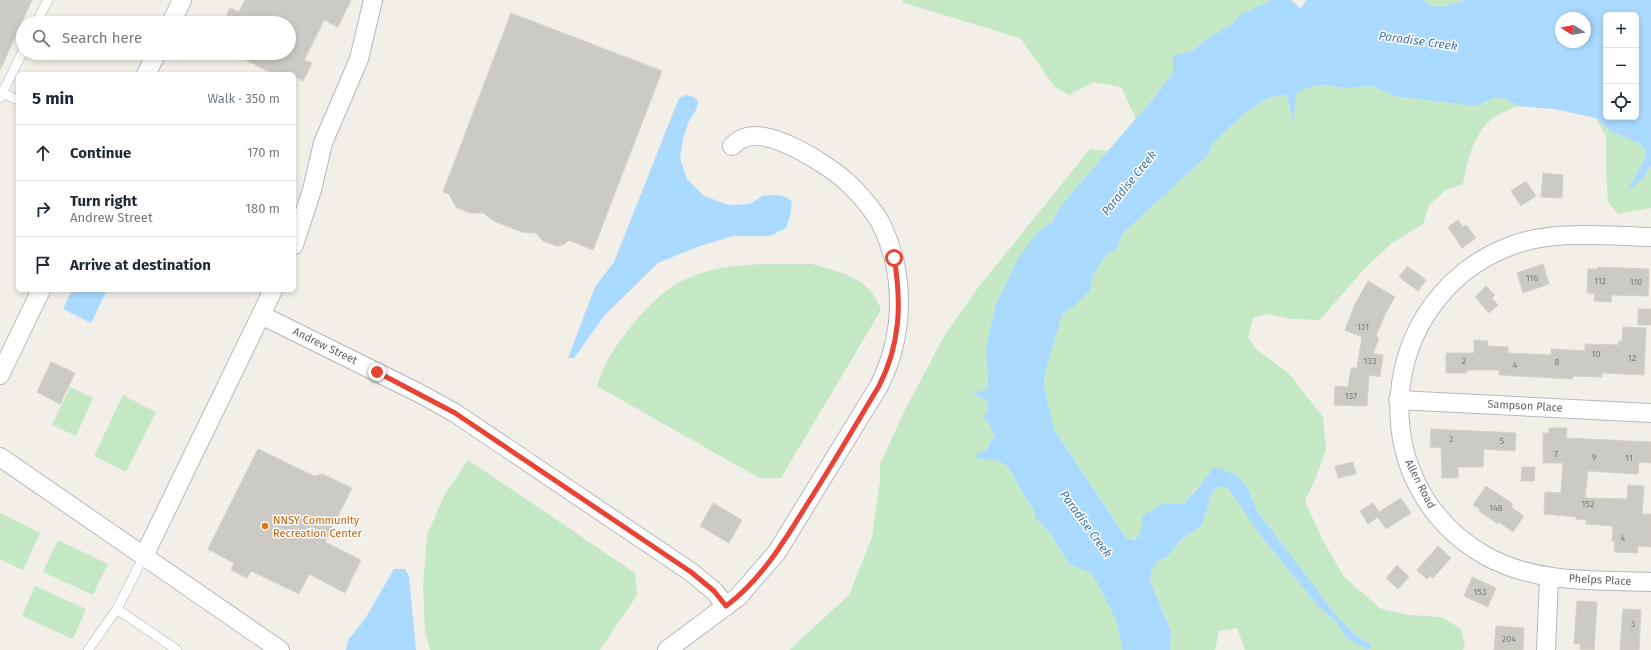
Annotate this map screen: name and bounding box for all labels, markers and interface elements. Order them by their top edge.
north arrow [1555,12,1591,48]
map controls [1603,12,1639,120]
button: + [1603,12,1639,48]
search box [16,16,296,60]
icon: search [30,27,52,49]
text: Search here [62,29,142,47]
water label: Paradise Creek [1378,29,1459,54]
button: − [1603,48,1639,84]
button: locate [1603,84,1639,120]
text: 5 min [32,88,74,109]
text: Walk · 350 m [207,91,280,106]
icon: ahead [32,142,54,164]
text: Continue [70,144,131,162]
text: 170 m [247,145,280,160]
water label: Paradise Creek [1099,147,1160,218]
text: Turn right [70,192,137,210]
icon: right [32,198,54,220]
text: 180 m [245,201,280,216]
text: Andrew Street [70,210,153,225]
route start [885,249,903,267]
icon: arrive [32,254,54,276]
text: Arrive at destination [70,256,211,274]
house number: 116 [1526,273,1538,283]
house number: 112 [1594,276,1606,286]
house number: 110 [1630,277,1642,287]
house number: 131 [1357,322,1369,332]
street label: Andrew Street [291,325,359,367]
house number: 10 [1592,349,1600,359]
house number: 12 [1628,353,1636,363]
house number: 133 [1364,356,1376,366]
house number: 2 [1462,356,1466,366]
house number: 8 [1555,357,1560,367]
house number: 4 [1513,360,1518,370]
route end [368,363,386,381]
house number: 137 [1345,391,1357,401]
street label: Sampson Place [1487,398,1563,414]
house number: 3 [1449,434,1453,444]
house number: 5 [1500,436,1505,446]
house number: 7 [1554,449,1558,459]
house number: 9 [1592,452,1597,462]
house number: 11 [1625,453,1633,463]
street label: Allen Road [1402,457,1438,511]
water label: Paradise Creek [1057,488,1115,561]
house number: 152 [1582,499,1594,509]
house number: 148 [1489,503,1503,513]
place label: NNSY Community Recreation Center [273,514,363,540]
marker: NNSY Community Recreation Center [260,521,270,531]
house number: 4 [1621,533,1626,543]
street label: Phelps Place [1568,572,1632,588]
house number: 153 [1474,587,1486,597]
house number: 3 [1631,619,1635,629]
house number: 204 [1502,634,1516,644]

